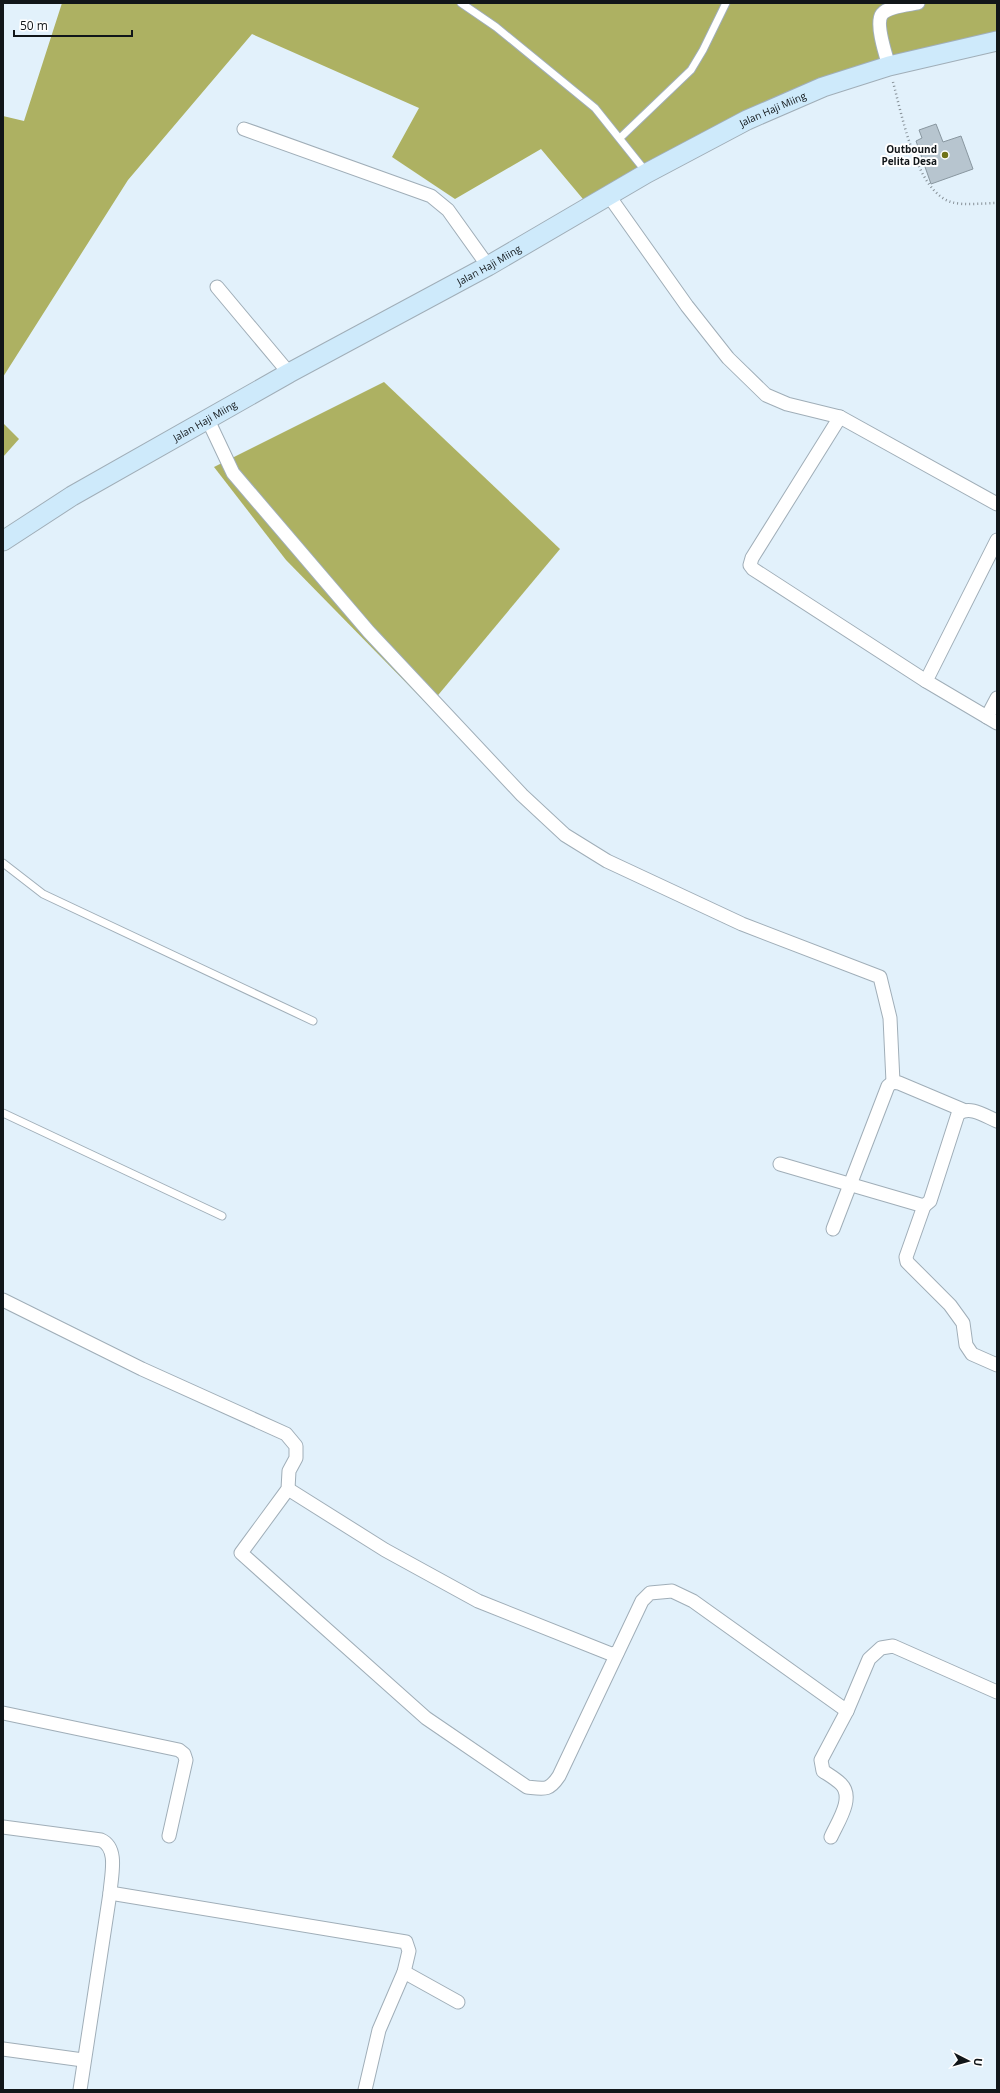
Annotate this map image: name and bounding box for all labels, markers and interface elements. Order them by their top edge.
scale bar [14,12,132,38]
text: 50 m [20,17,48,34]
street label: Jalan Haji Miing [736,88,809,130]
place label: Outbound Pelita Desa [881,142,937,168]
marker: Outbound Pelita Desa [940,150,950,160]
street label: Jalan Haji Miing [453,241,524,289]
street label: Jalan Haji Miing [169,397,240,445]
north arrow [948,2041,988,2081]
text: U [971,2057,986,2067]

